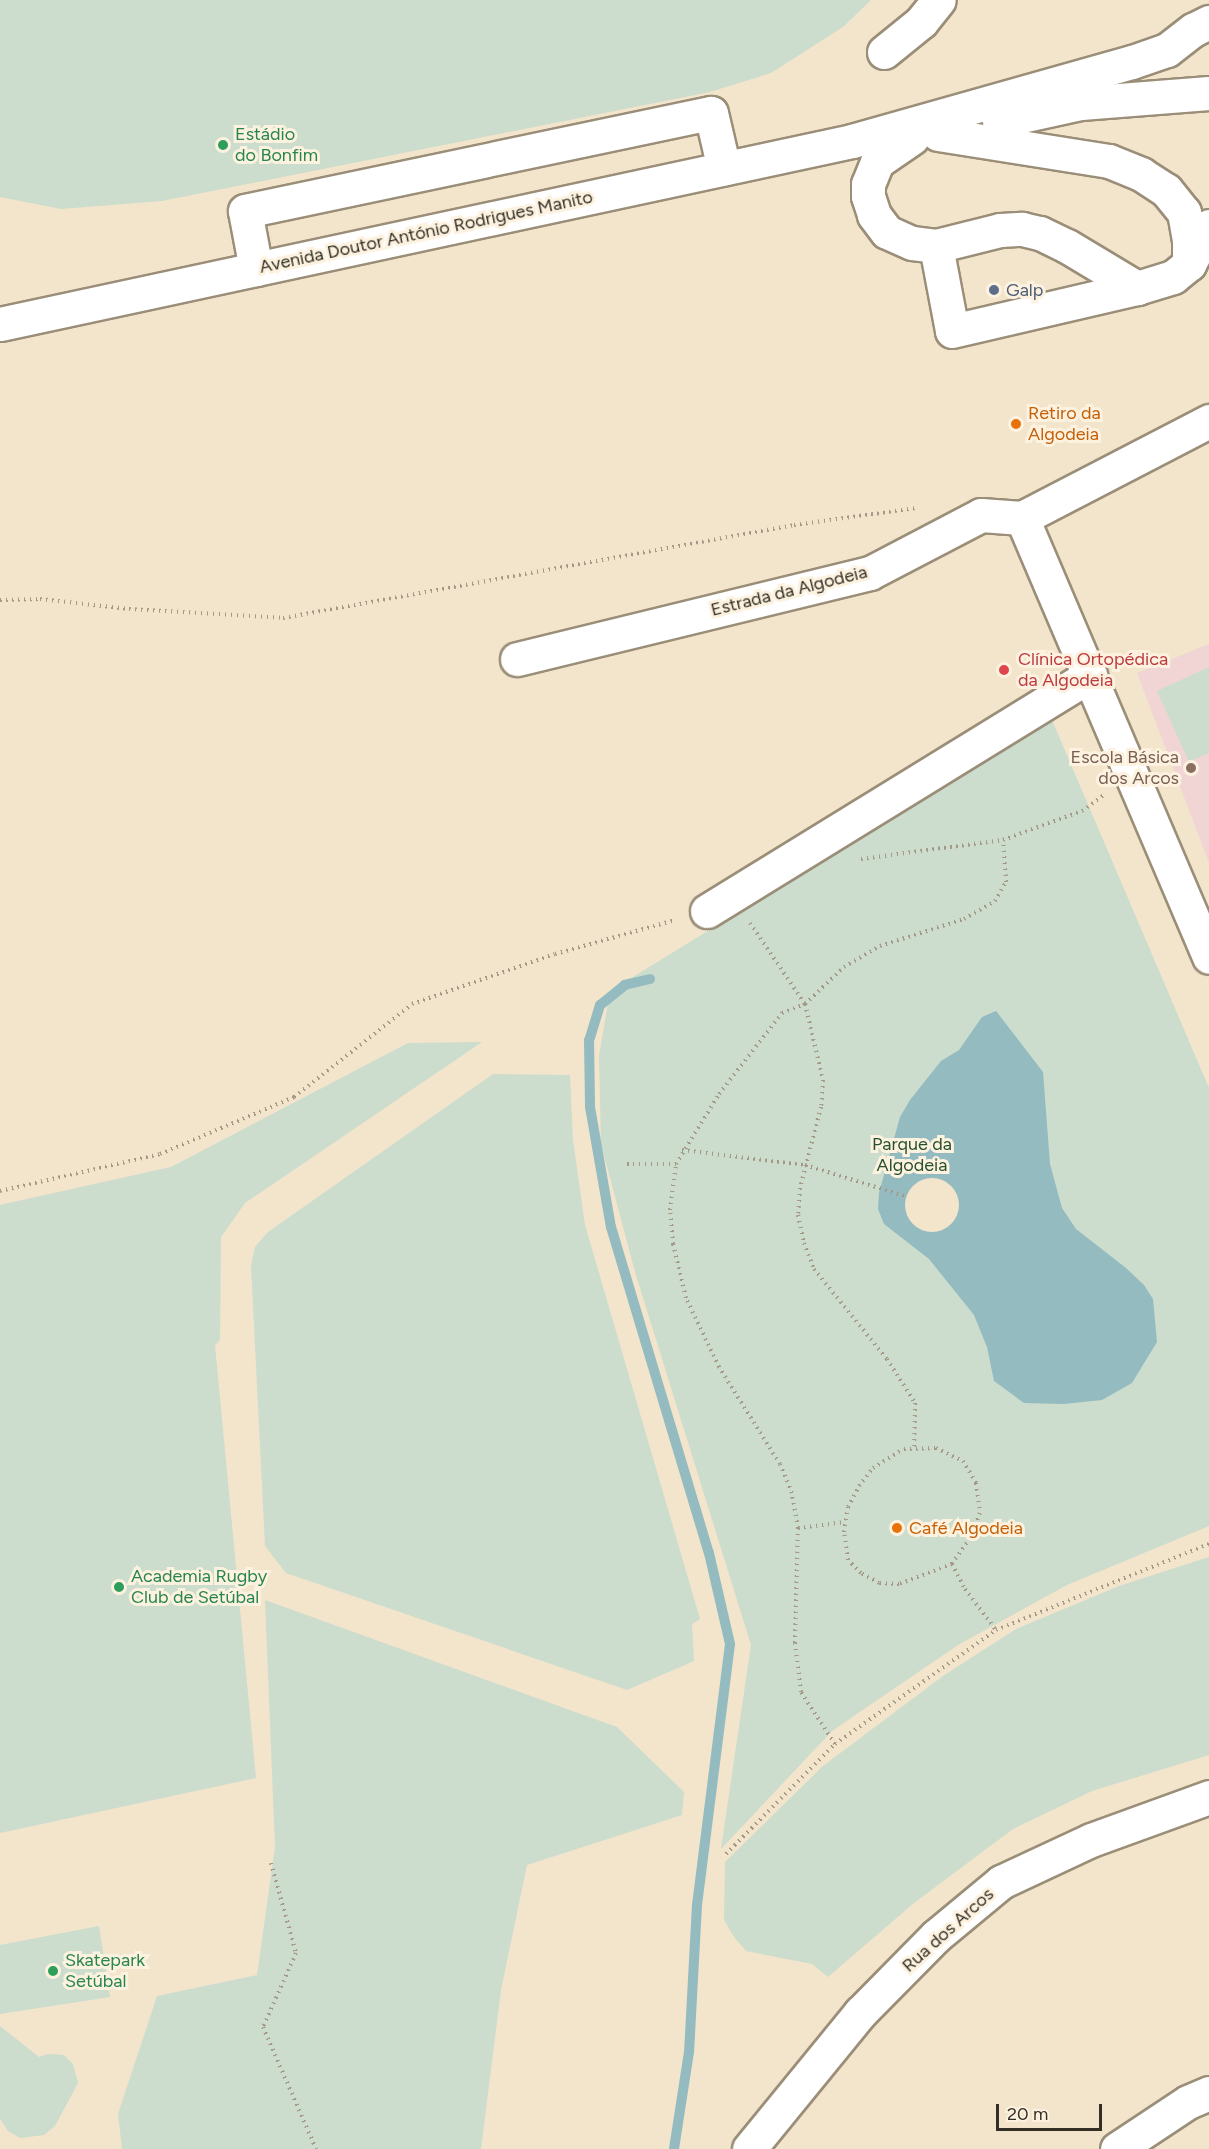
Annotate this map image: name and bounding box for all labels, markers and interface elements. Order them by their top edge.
place label: Estádio do Bonfim [235,124,318,166]
marker: Estádio do Bonfim [216,138,230,152]
street label: Avenida Doutor António Rodrigues Manito [257,186,595,278]
place label: Galp [1006,279,1043,301]
marker: Galp [987,283,1001,297]
place label: Retiro da Algodeia [1028,403,1101,446]
marker: Retiro da Algodeia [1009,417,1023,431]
street label: Estrada da Algodeia [709,561,869,621]
place label: Clínica Ortopédica da Algodeia [1018,649,1168,692]
marker: Clínica Ortopédica da Algodeia [995,661,1013,679]
place label: Escola Básica dos Arcos [1071,747,1179,789]
marker: Escola Básica dos Arcos [1184,761,1198,775]
park label: Parque da Algodeia [872,1134,952,1176]
place label: Café Algodeia [909,1517,1023,1539]
marker: Café Algodeia [890,1521,904,1535]
place label: Academia Rugby Club de Setúbal [131,1566,267,1608]
marker: Academia Rugby Club de Setúbal [112,1580,126,1594]
street label: Rua dos Arcos [898,1883,998,1977]
place label: Skatepark Setúbal [65,1950,145,1992]
marker: Skatepark Setúbal [46,1964,60,1978]
scale bar [999,2092,1106,2130]
text: 20 m [1007,2103,1048,2125]

